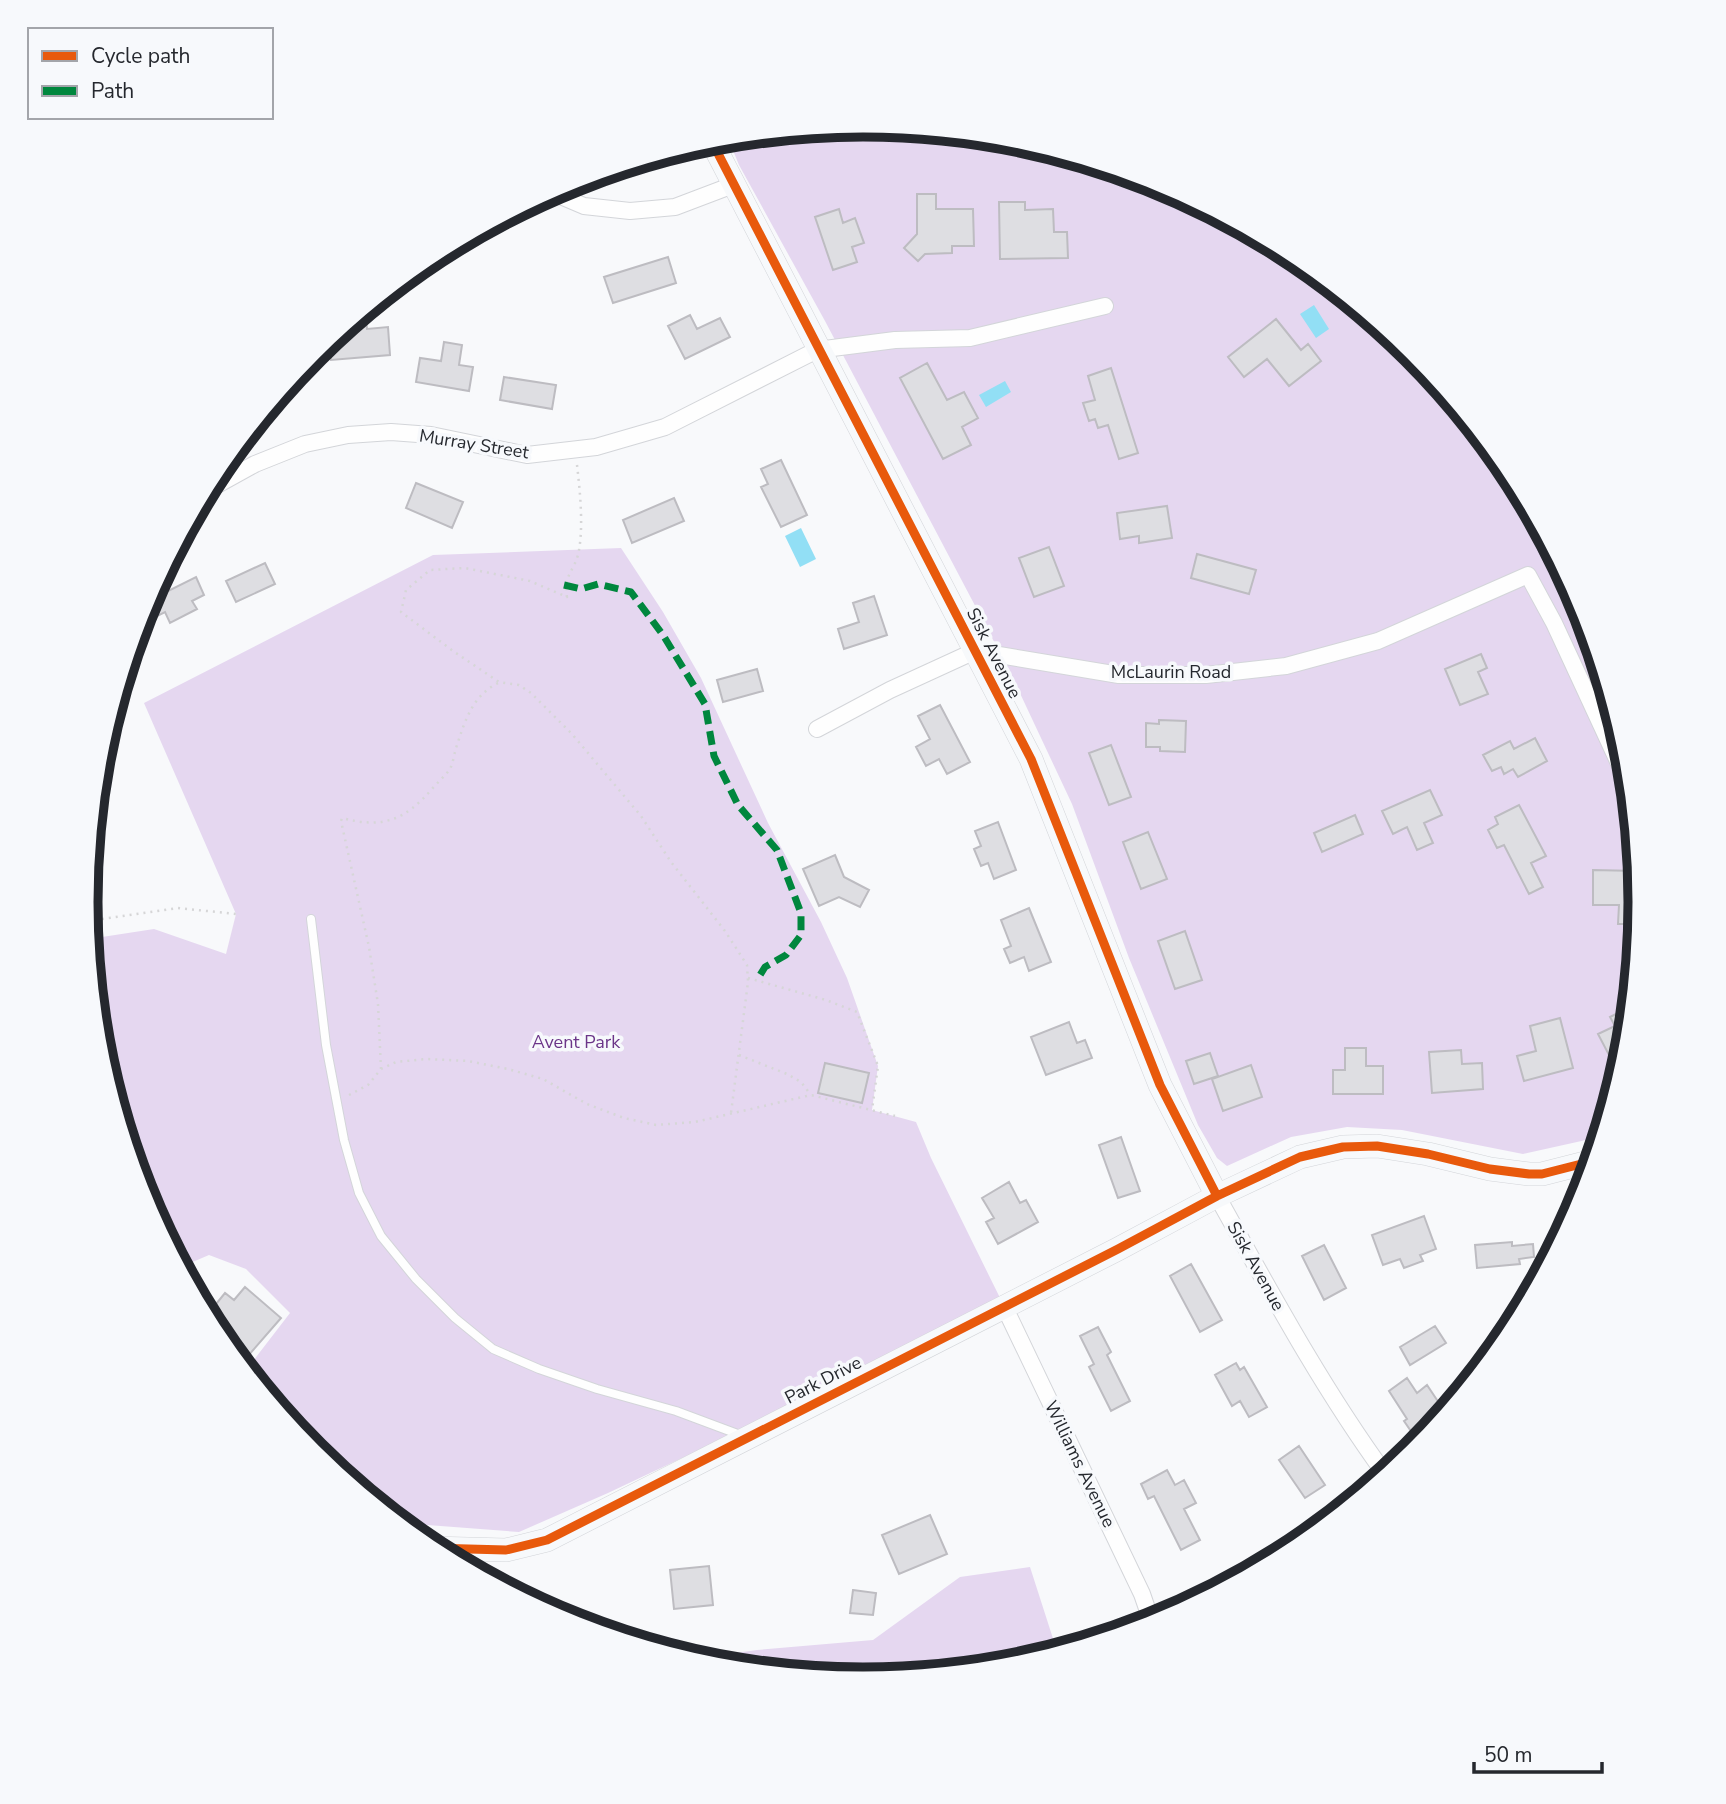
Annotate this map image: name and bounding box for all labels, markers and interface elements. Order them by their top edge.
legend [28,28,273,119]
text: Cycle path [91,42,190,70]
text: Path [91,77,134,105]
street label: Murray Street [417,423,531,465]
street label: Sisk Avenue [961,604,1027,702]
street label: McLaurin Road [1111,660,1231,684]
park label: Avent Park [532,1030,621,1054]
street label: Sisk Avenue [1222,1217,1290,1315]
street label: Park Drive [780,1350,866,1410]
street label: Williams Avenue [1039,1397,1121,1531]
scale bar [1474,1730,1602,1774]
text: 50 m [1484,1741,1533,1769]

